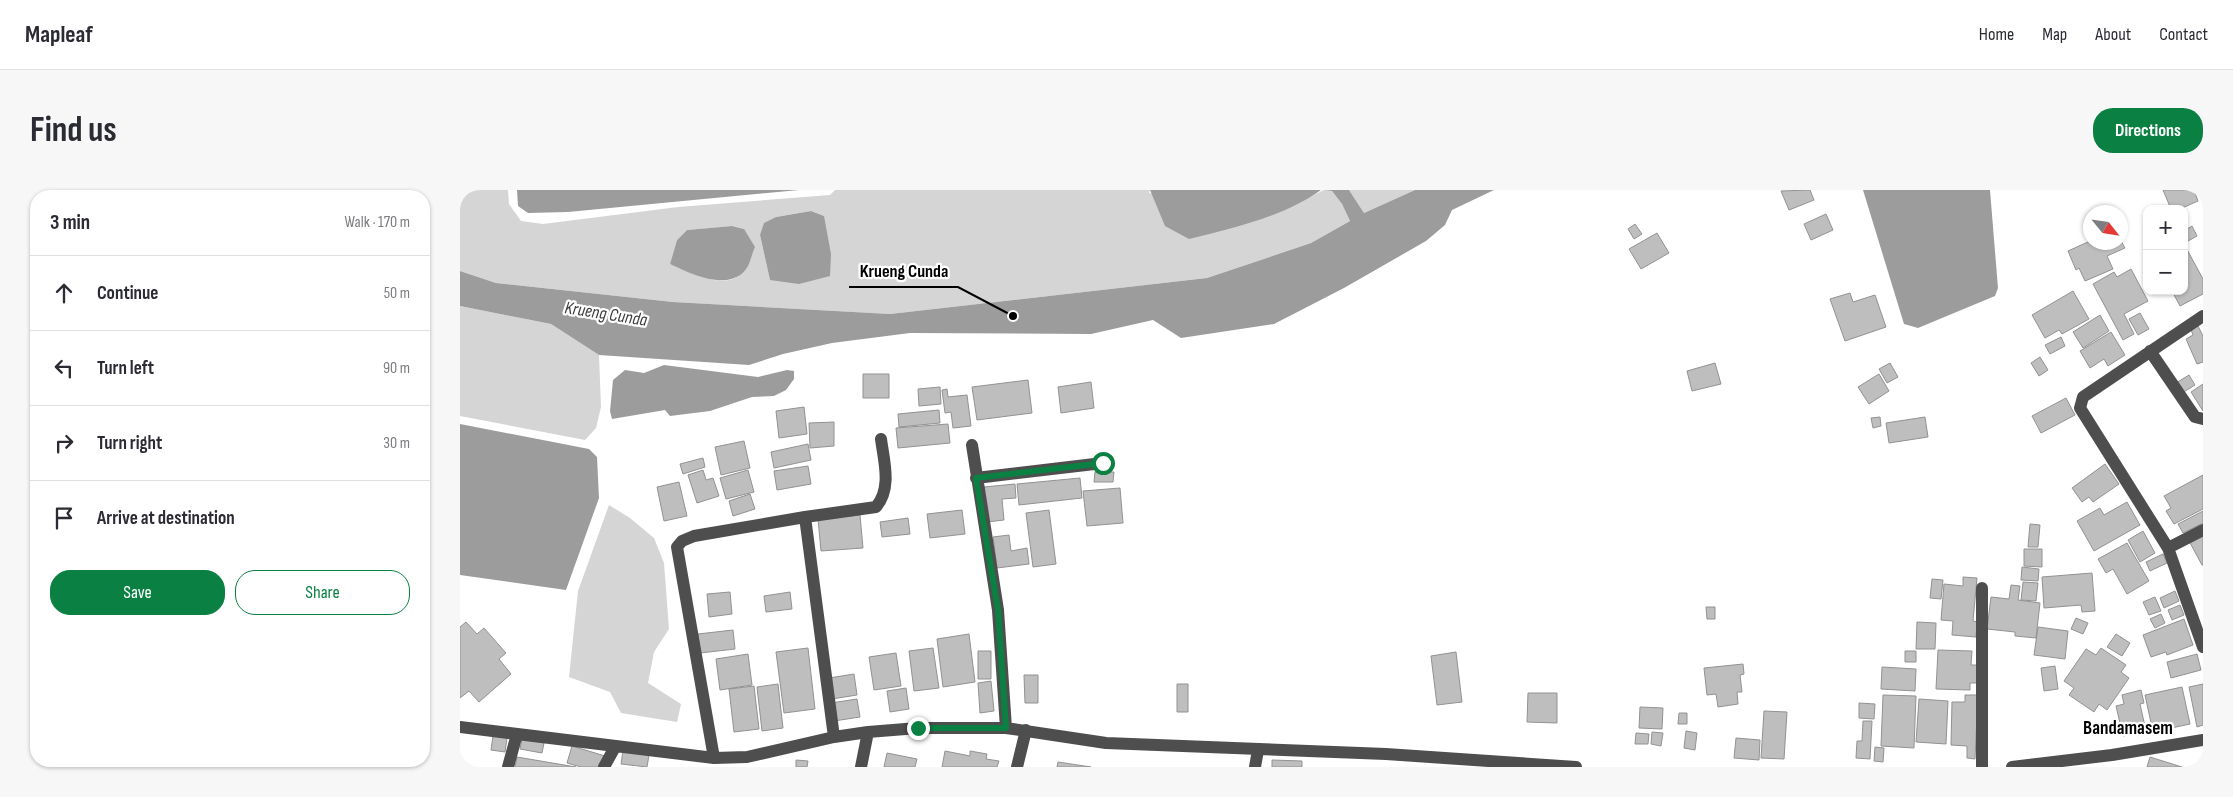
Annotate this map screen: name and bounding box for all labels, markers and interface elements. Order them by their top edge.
text: Mapleaf [25,20,93,49]
text: Home [1979,24,2014,45]
text: Map [2042,24,2067,45]
text: About [2095,24,2131,45]
text: Contact [2159,24,2208,45]
button: Directions [2093,108,2203,153]
text: Find us [30,109,117,152]
north arrow [2083,205,2128,250]
map controls [2143,205,2188,295]
button: + [2143,205,2188,250]
text: 3 min [50,210,90,235]
text: Walk · 170 m [345,213,410,232]
button: − [2143,250,2188,295]
callout: Krueng Cunda [849,254,958,287]
text: Krueng Cunda [860,261,948,282]
icon: ahead [50,279,78,307]
text: Continue [97,282,158,305]
text: 50 m [384,284,410,303]
water label: Krueng Cunda [563,297,649,331]
icon: left [50,354,78,382]
text: Turn left [97,357,154,380]
text: 90 m [383,359,410,378]
icon: right [50,429,78,457]
text: Turn right [97,432,162,455]
text: 30 m [383,434,410,453]
route start [1092,452,1115,475]
icon: arrive [50,504,78,532]
text: Arrive at destination [97,507,235,530]
button: Save [50,570,225,615]
button: Share [235,570,410,615]
route end [907,717,930,740]
district label: Bandamasem [2083,717,2173,740]

